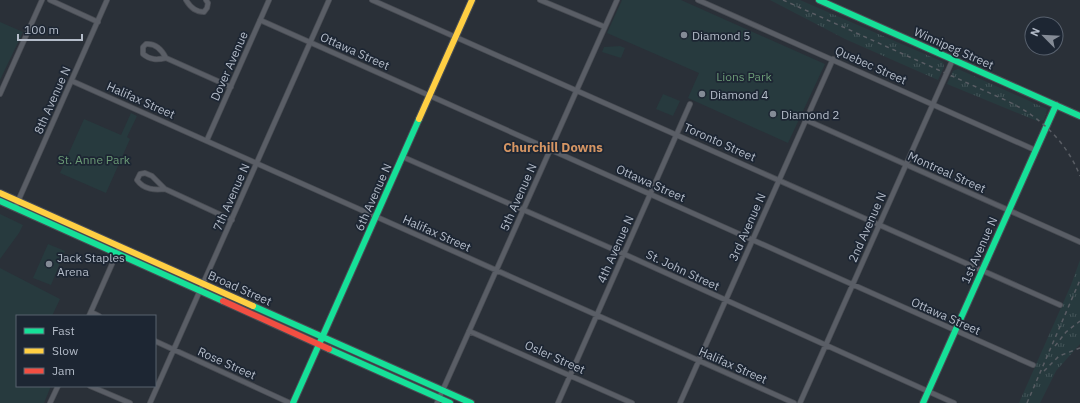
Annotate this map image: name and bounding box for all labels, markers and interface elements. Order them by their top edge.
scale bar [18,16,82,42]
north arrow [1024,16,1064,56]
text: 100 m [24,22,59,37]
street label: Winnipeg Street [912,24,996,72]
text: N [1027,25,1043,38]
place label: Diamond 5 [692,28,750,43]
street label: Dover Avenue [207,29,251,103]
street label: Ottawa Street [318,29,392,73]
marker: Diamond 5 [679,30,689,40]
street label: Quebec Street [833,42,909,88]
street label: 8th Avenue N [30,64,74,136]
park label: Lions Park [716,69,772,84]
street label: Halifax Street [104,78,178,122]
place label: Diamond 4 [710,87,768,102]
marker: Diamond 4 [697,89,707,99]
place label: Diamond 2 [781,107,839,122]
marker: Diamond 2 [768,109,778,119]
street label: Toronto Street [682,119,758,165]
district label: Churchill Downs [503,139,603,156]
street label: Montreal Street [906,148,988,196]
park label: St. Anne Park [58,152,131,167]
street label: 7th Avenue N [209,161,253,233]
street label: 6th Avenue N [351,161,395,233]
street label: 5th Avenue N [496,161,540,233]
street label: Ottawa Street [614,161,688,205]
street label: 2nd Avenue N [845,190,889,264]
street label: 3rd Avenue N [725,191,769,263]
street label: Halifax Street [400,211,474,255]
street label: 4th Avenue N [593,213,637,285]
street label: 1st Avenue N [958,214,1000,286]
street label: St. John Street [644,246,722,294]
place label: Jack Staples Arena [57,250,125,279]
marker: Jack Staples Arena [44,259,54,269]
street label: Broad Street [206,267,274,309]
street label: Ottawa Street [909,294,983,338]
legend [16,315,156,387]
text: Fast [52,323,75,338]
street label: Osler Street [523,337,587,377]
text: Slow [52,343,78,358]
street label: Rose Street [195,343,259,383]
street label: Halifax Street [696,343,770,387]
text: Jam [52,363,75,378]

